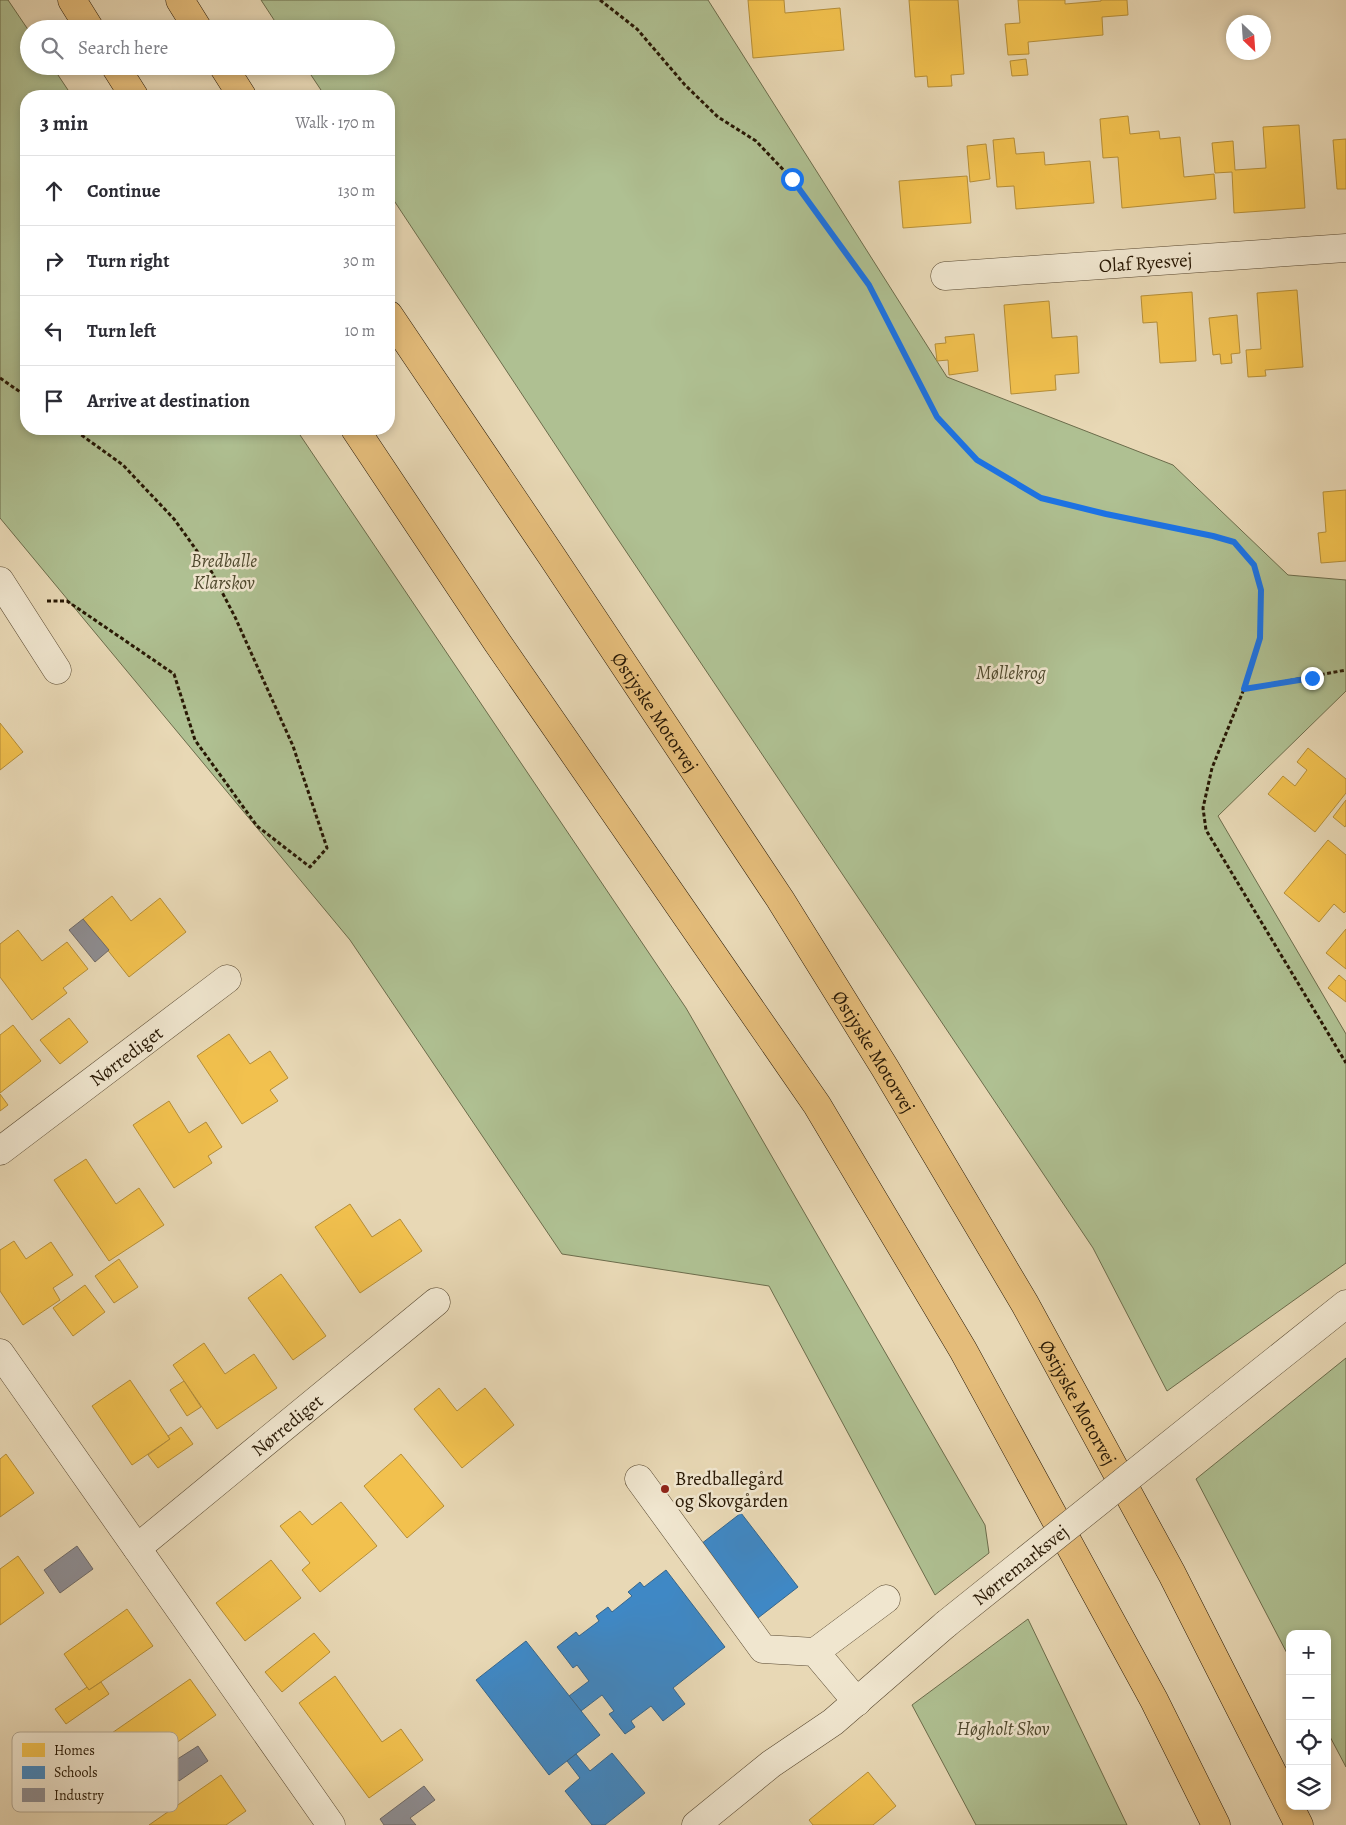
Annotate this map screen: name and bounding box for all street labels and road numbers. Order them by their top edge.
street label: Olaf Ryesvej [1098,247,1193,279]
street label: Østjyske Motorvej [605,647,704,778]
street label: Østjyske Motorvej [826,986,921,1118]
street label: Nørrediget [85,1020,168,1093]
street label: Østjyske Motorvej [1033,1335,1122,1470]
street label: Nørrediget [246,1388,329,1463]
street label: Nørremarksvej [967,1519,1074,1612]

